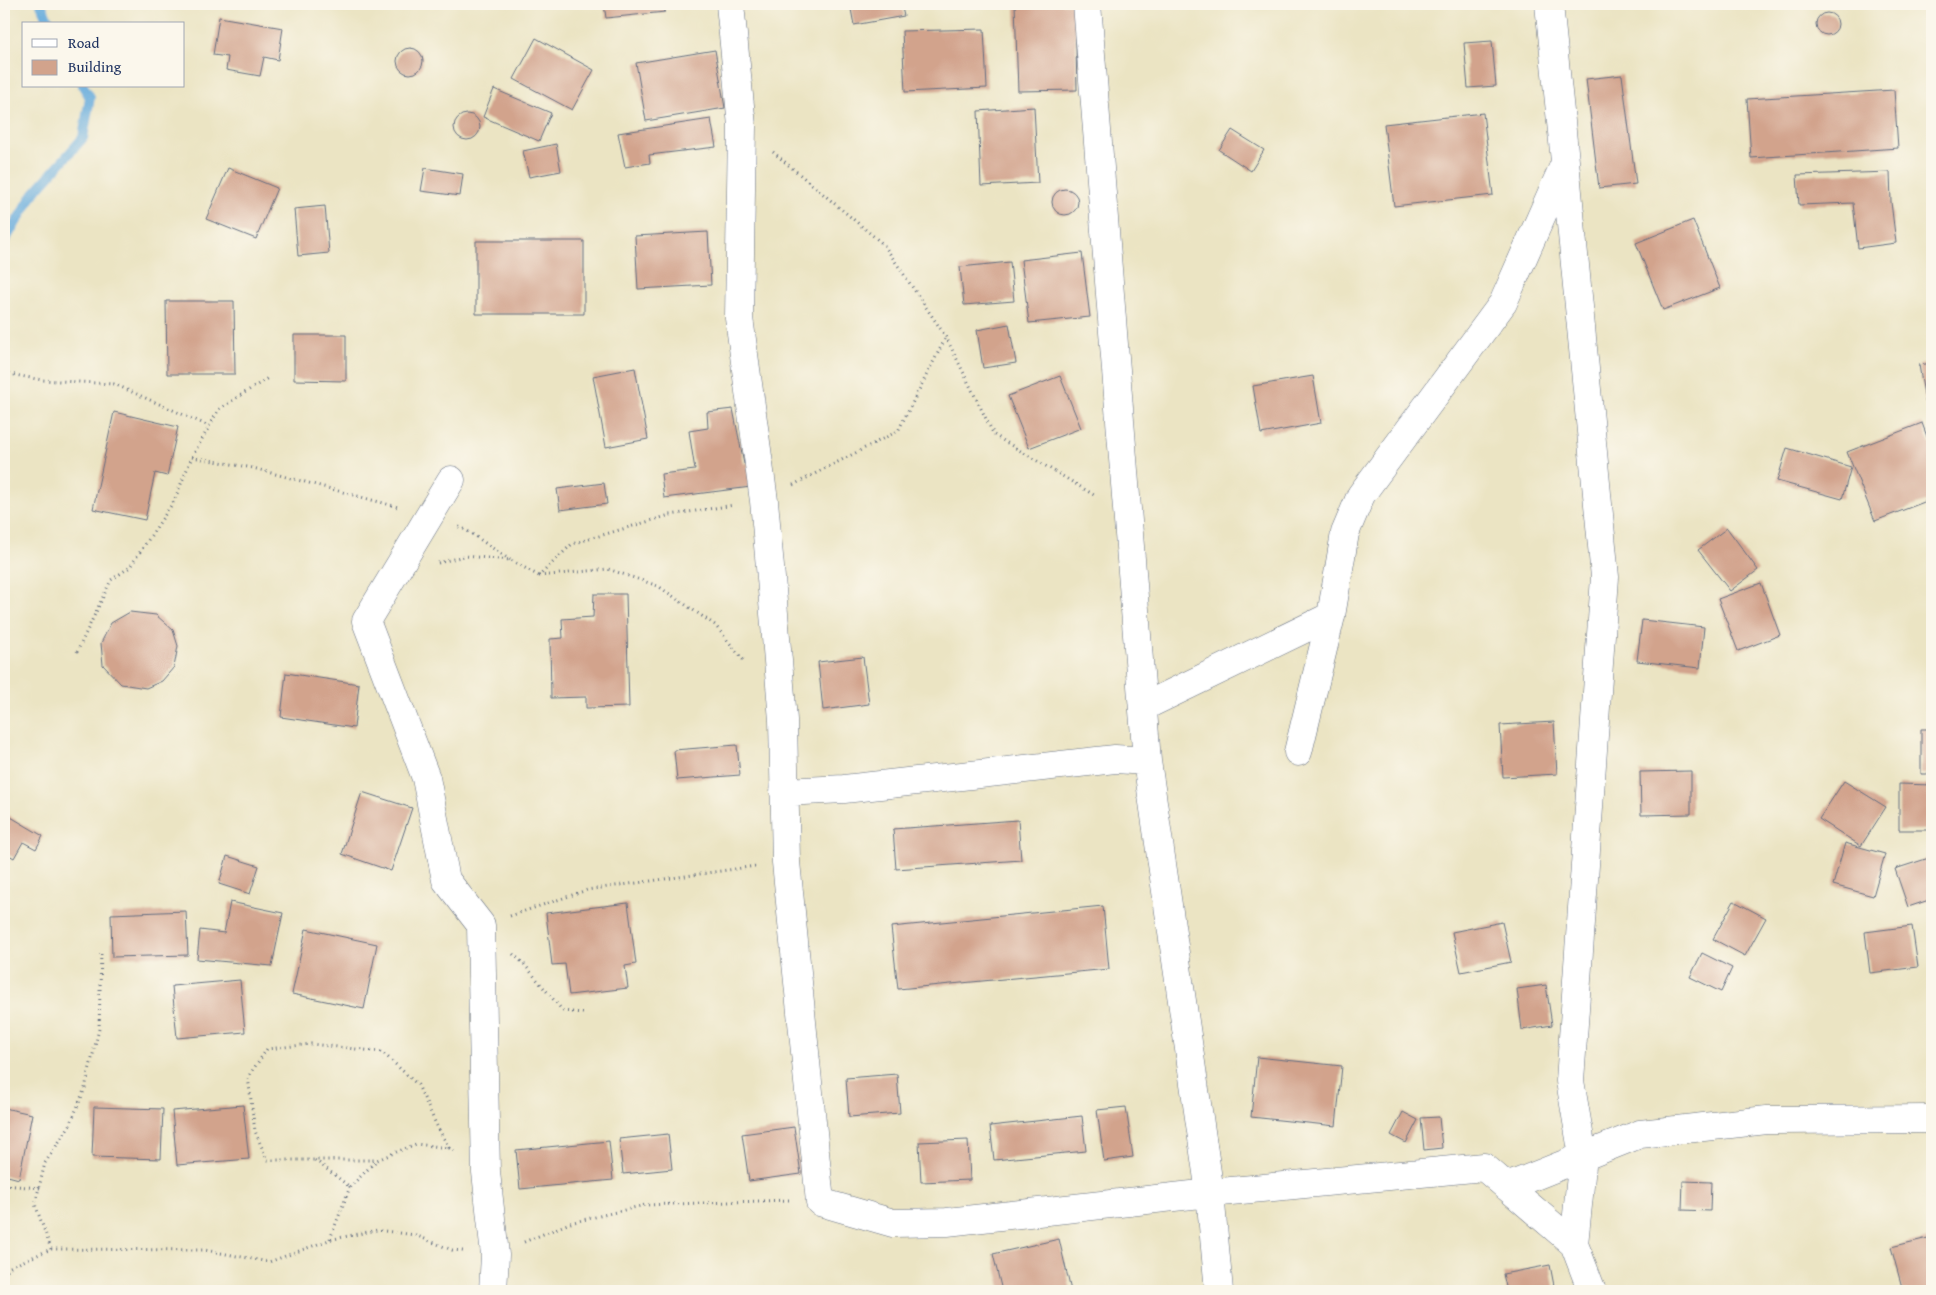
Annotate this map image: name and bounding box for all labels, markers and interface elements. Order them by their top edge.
legend [22,22,185,88]
text: Road [68,32,99,53]
text: Building [68,56,122,77]

